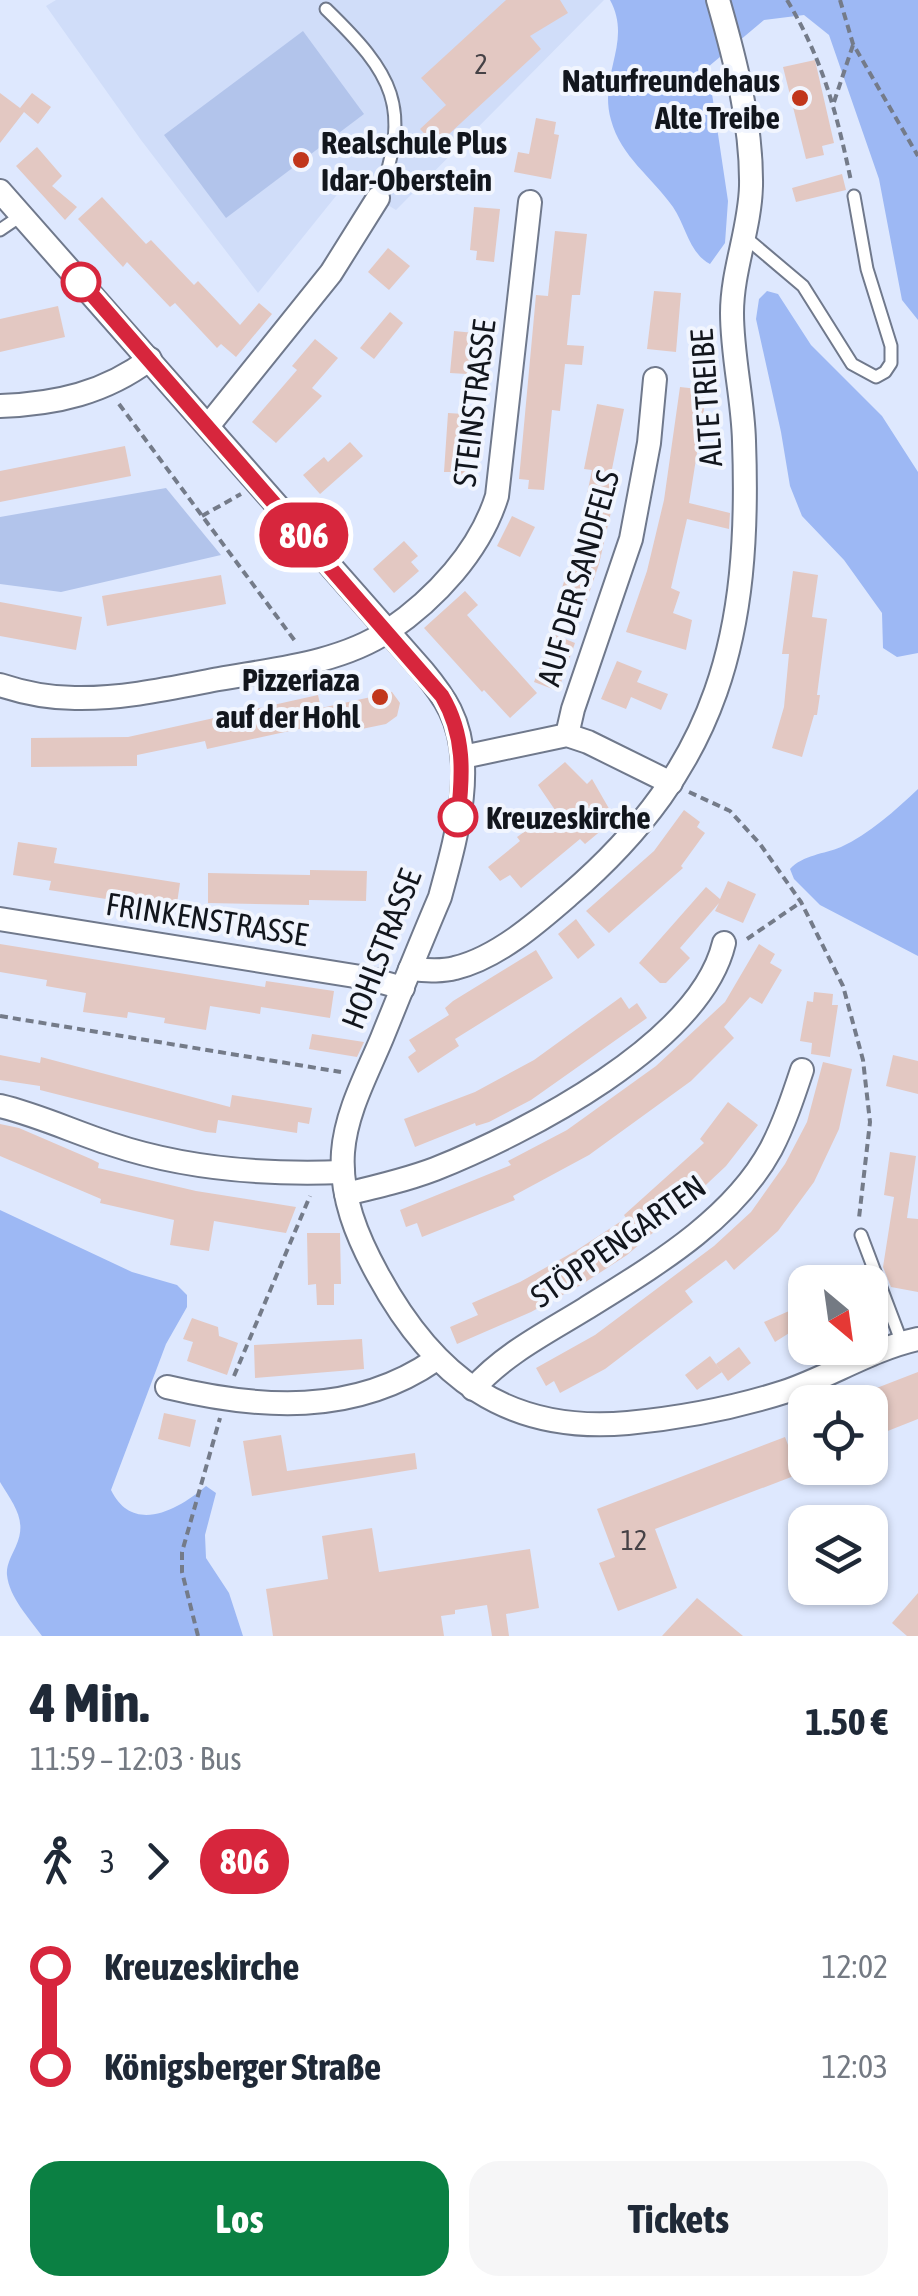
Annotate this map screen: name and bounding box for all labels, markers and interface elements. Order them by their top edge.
house number: 2 [474,48,488,80]
place label: Naturfreundehaus Alte Treibe [562,62,780,136]
marker: Naturfreundehaus Alte Treibe [789,87,811,109]
place label: Realschule Plus Idar-Oberstein [321,124,507,198]
marker: Realschule Plus Idar-Oberstein [290,149,312,171]
unlabelled marker [62,263,100,301]
street label: STEINSTRASSE [445,317,503,489]
street label: ALTE TREIBE [683,328,729,468]
street label: AUF DER SANDFELS [530,466,626,690]
line badge: 806 [246,502,362,568]
text: 806 [279,515,329,555]
place label: Pizzeriaza auf der Hohl [215,661,361,735]
marker: Pizzeriaza auf der Hohl [369,686,391,708]
marker: Kreuzeskirche [439,798,477,836]
place label: Kreuzeskirche [486,799,651,836]
street label: HOHLSTRASSE [334,864,428,1034]
street label: FRINKENSTRASSE [103,885,311,953]
street label: STÖPPENGARTEN [524,1167,712,1315]
north arrow [788,1265,888,1365]
map controls [788,1265,888,1605]
button: locate [788,1385,888,1485]
button: layers [788,1505,888,1605]
house number: 12 [621,1524,647,1556]
text: 4 Min. [30,1671,149,1734]
text: 1.50 € [805,1700,888,1743]
text: 11:59 – 12:03 · Bus [30,1740,241,1777]
icon: walk [30,1834,85,1889]
icon: forward [130,1834,185,1889]
text: 806 [220,1841,269,1881]
text: 3 [100,1843,115,1880]
text: Kreuzeskirche [104,1945,300,1988]
text: 12:02 [822,1948,888,1985]
text: Königsberger Straße [104,2045,381,2088]
text: 12:03 [822,2048,888,2085]
button: Los [30,2161,449,2276]
button: Tickets [469,2161,888,2276]

